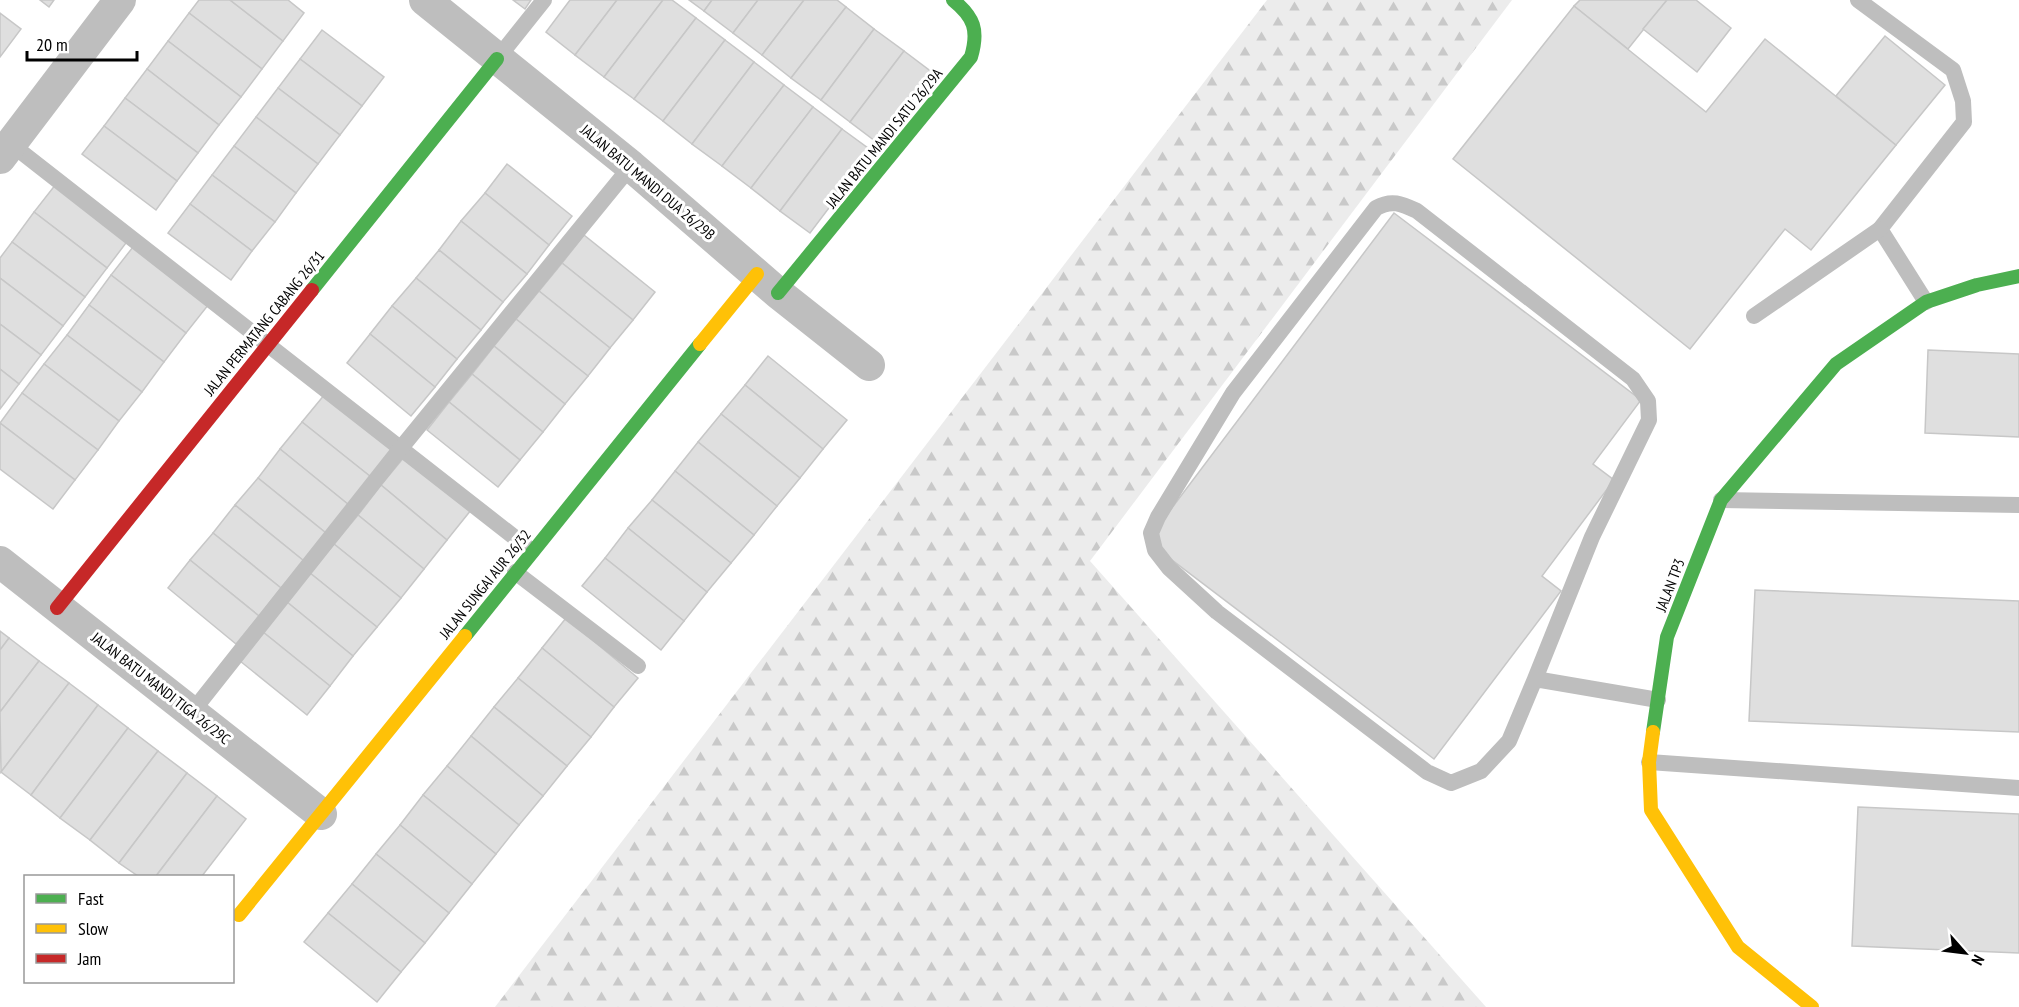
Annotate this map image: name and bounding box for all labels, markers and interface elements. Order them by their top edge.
scale bar [27,24,136,62]
text: 20 m [36,33,68,56]
street label: JALAN BATU MANDI SATU 26/29A [821,63,947,213]
street label: JALAN BATU MANDI DUA 26/29B [576,120,719,244]
street label: JALAN PERMATANG CABANG 26/31 [199,247,328,400]
street label: JALAN SUNGAI AUR 26/32 [434,526,535,643]
street label: JALAN TP3 [1651,556,1689,615]
street label: JALAN BATU MANDI TIGA 26/29C [87,627,234,748]
legend [24,875,234,983]
text: Fast [78,887,104,910]
text: Slow [78,917,109,940]
north arrow [1935,923,1995,983]
text: Jam [77,947,101,970]
text: N [1967,952,1989,969]

